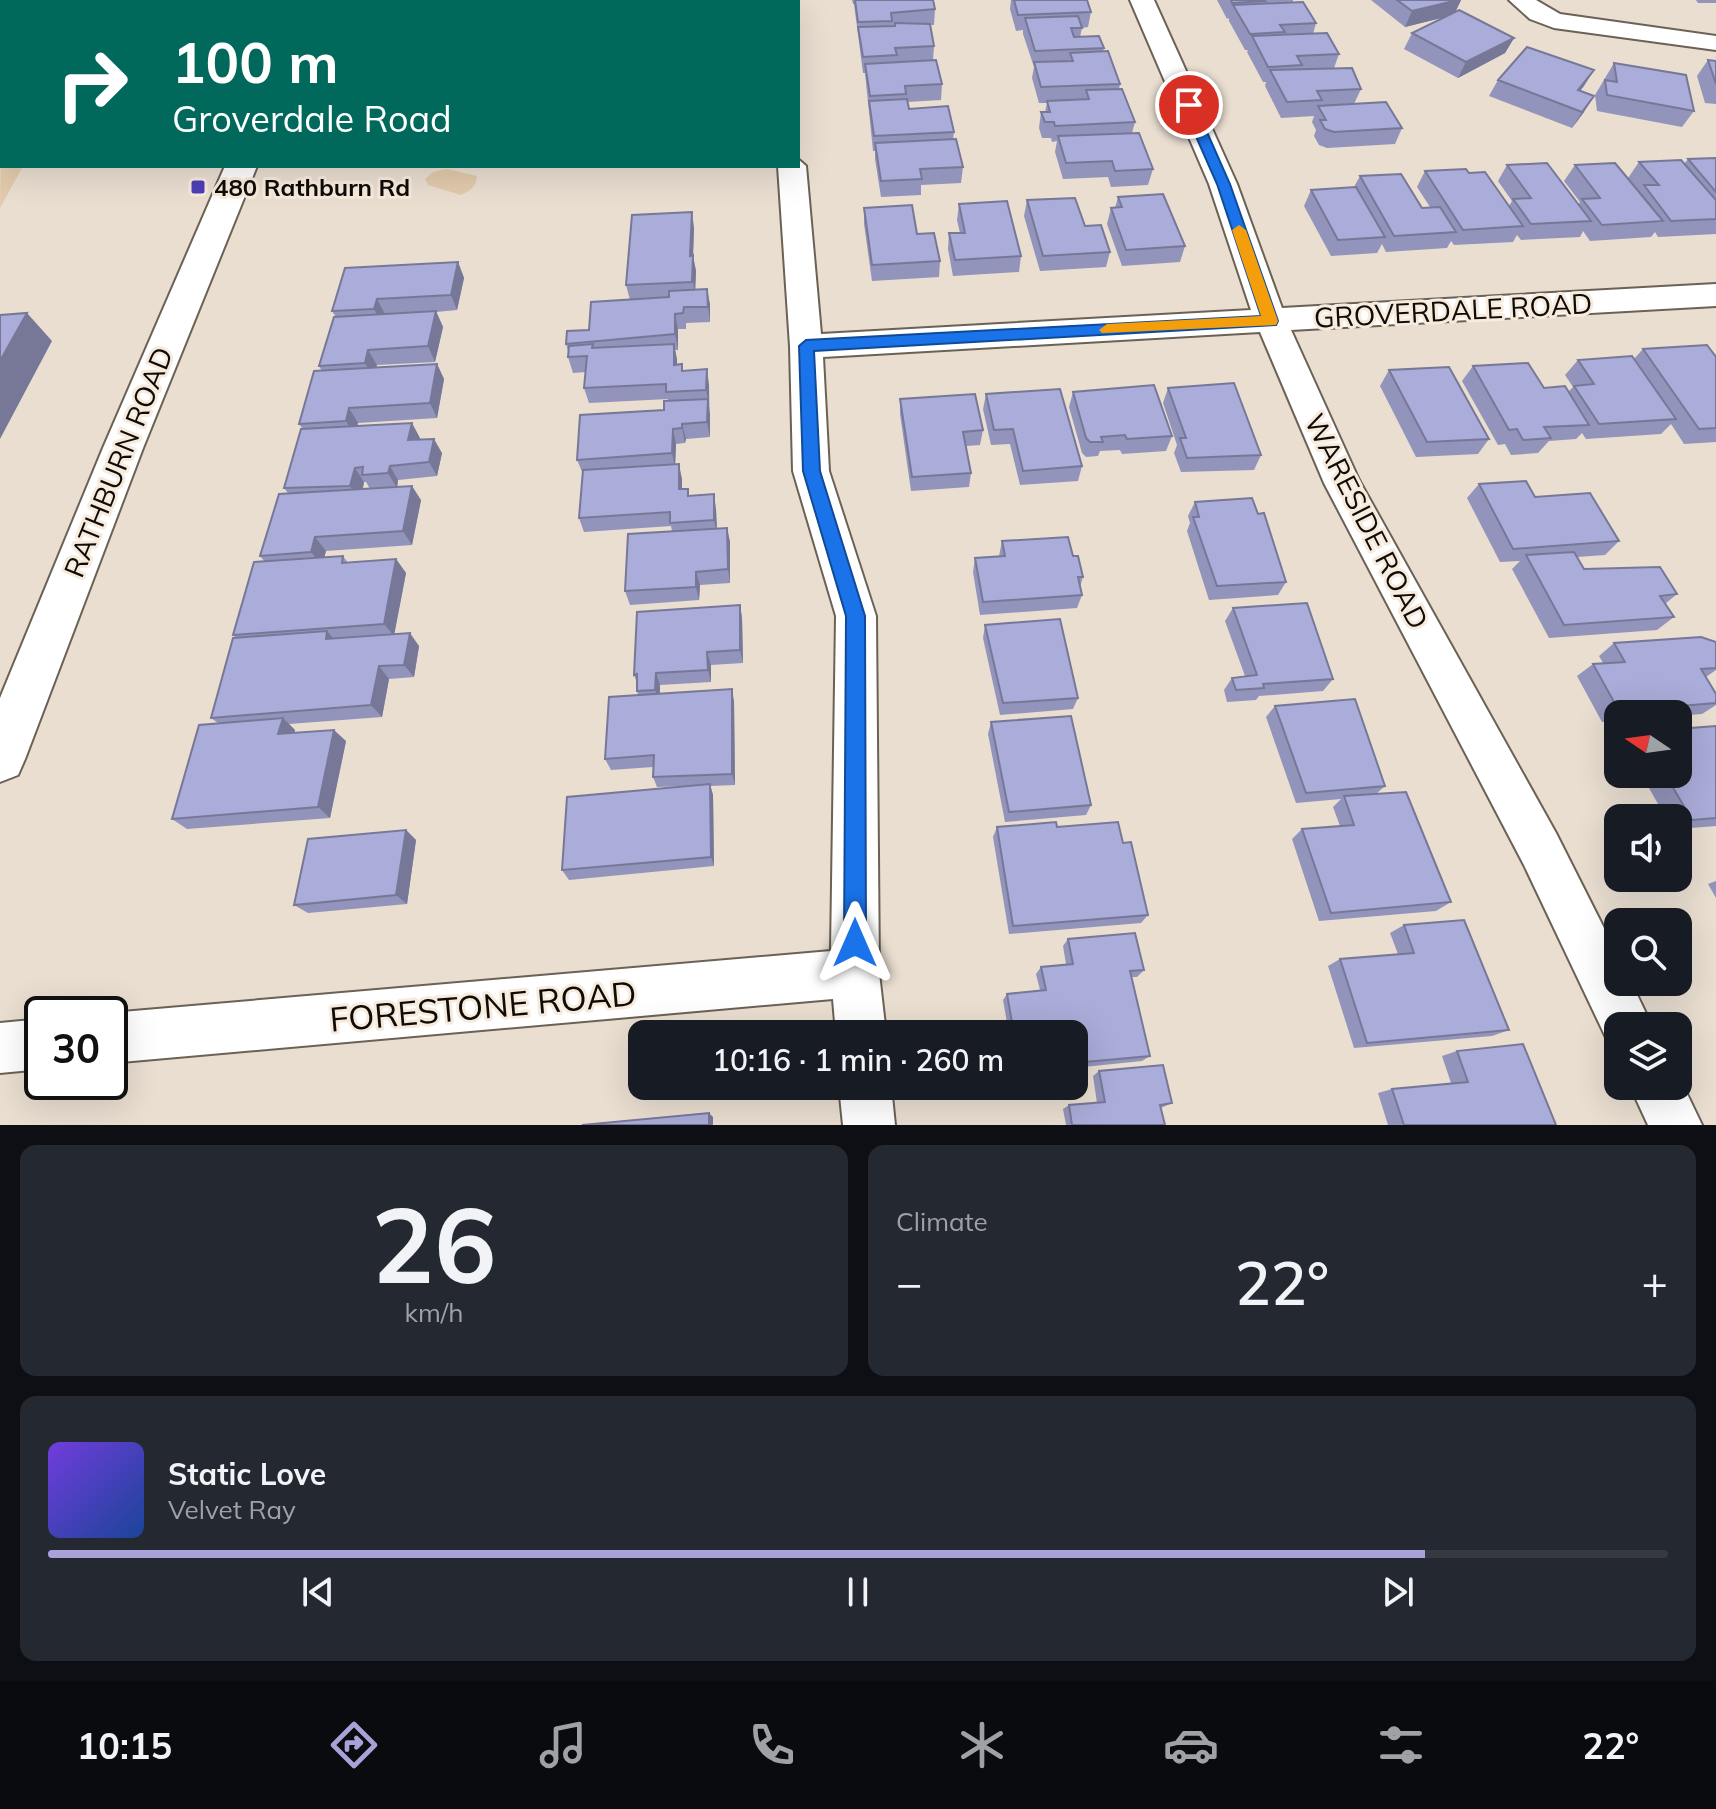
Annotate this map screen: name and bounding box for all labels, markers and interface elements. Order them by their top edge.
text: 100 m [172,27,339,97]
icon: right [40,32,144,136]
pin [1155,71,1223,139]
icon: arrive [1167,83,1211,127]
text: Groverdale Road [172,96,452,141]
place label: 480 Rathburn Rd [214,172,410,202]
marker: 480 Rathburn Rd [189,178,207,196]
street label: GROVERDALE ROAD [1313,285,1593,335]
street label: RATHBURN ROAD [56,342,180,582]
street label: WARESIDE ROAD [1298,407,1436,635]
north arrow [1604,700,1692,788]
map controls [1604,700,1692,1100]
button: sound [1604,804,1692,892]
position arrow [813,901,897,985]
button: search [1604,908,1692,996]
street label: FORESTONE ROAD [328,971,638,1041]
speed limit sign: 30 [24,996,128,1100]
button: layers [1604,1012,1692,1100]
text: 10:16 · 1 min · 260 m [712,1041,1004,1079]
text: 26 [372,1178,496,1309]
text: Climate [896,1205,988,1238]
text: 22° [1235,1245,1329,1320]
text: − [896,1255,922,1310]
text: + [1642,1255,1668,1310]
text: km/h [405,1296,463,1329]
text: Static Love [168,1455,326,1493]
text: Velvet Ray [168,1493,296,1526]
icon: previous [296,1570,340,1614]
icon: pause [836,1570,880,1614]
icon: next [1376,1570,1420,1614]
icon: directions [326,1717,382,1773]
icon: music [535,1717,591,1773]
icon: phone [744,1717,800,1773]
icon: climate [954,1717,1010,1773]
icon: car [1163,1717,1219,1773]
icon: filters [1373,1717,1429,1773]
text: 10:15 [77,1723,172,1768]
text: 22° [1582,1723,1639,1768]

